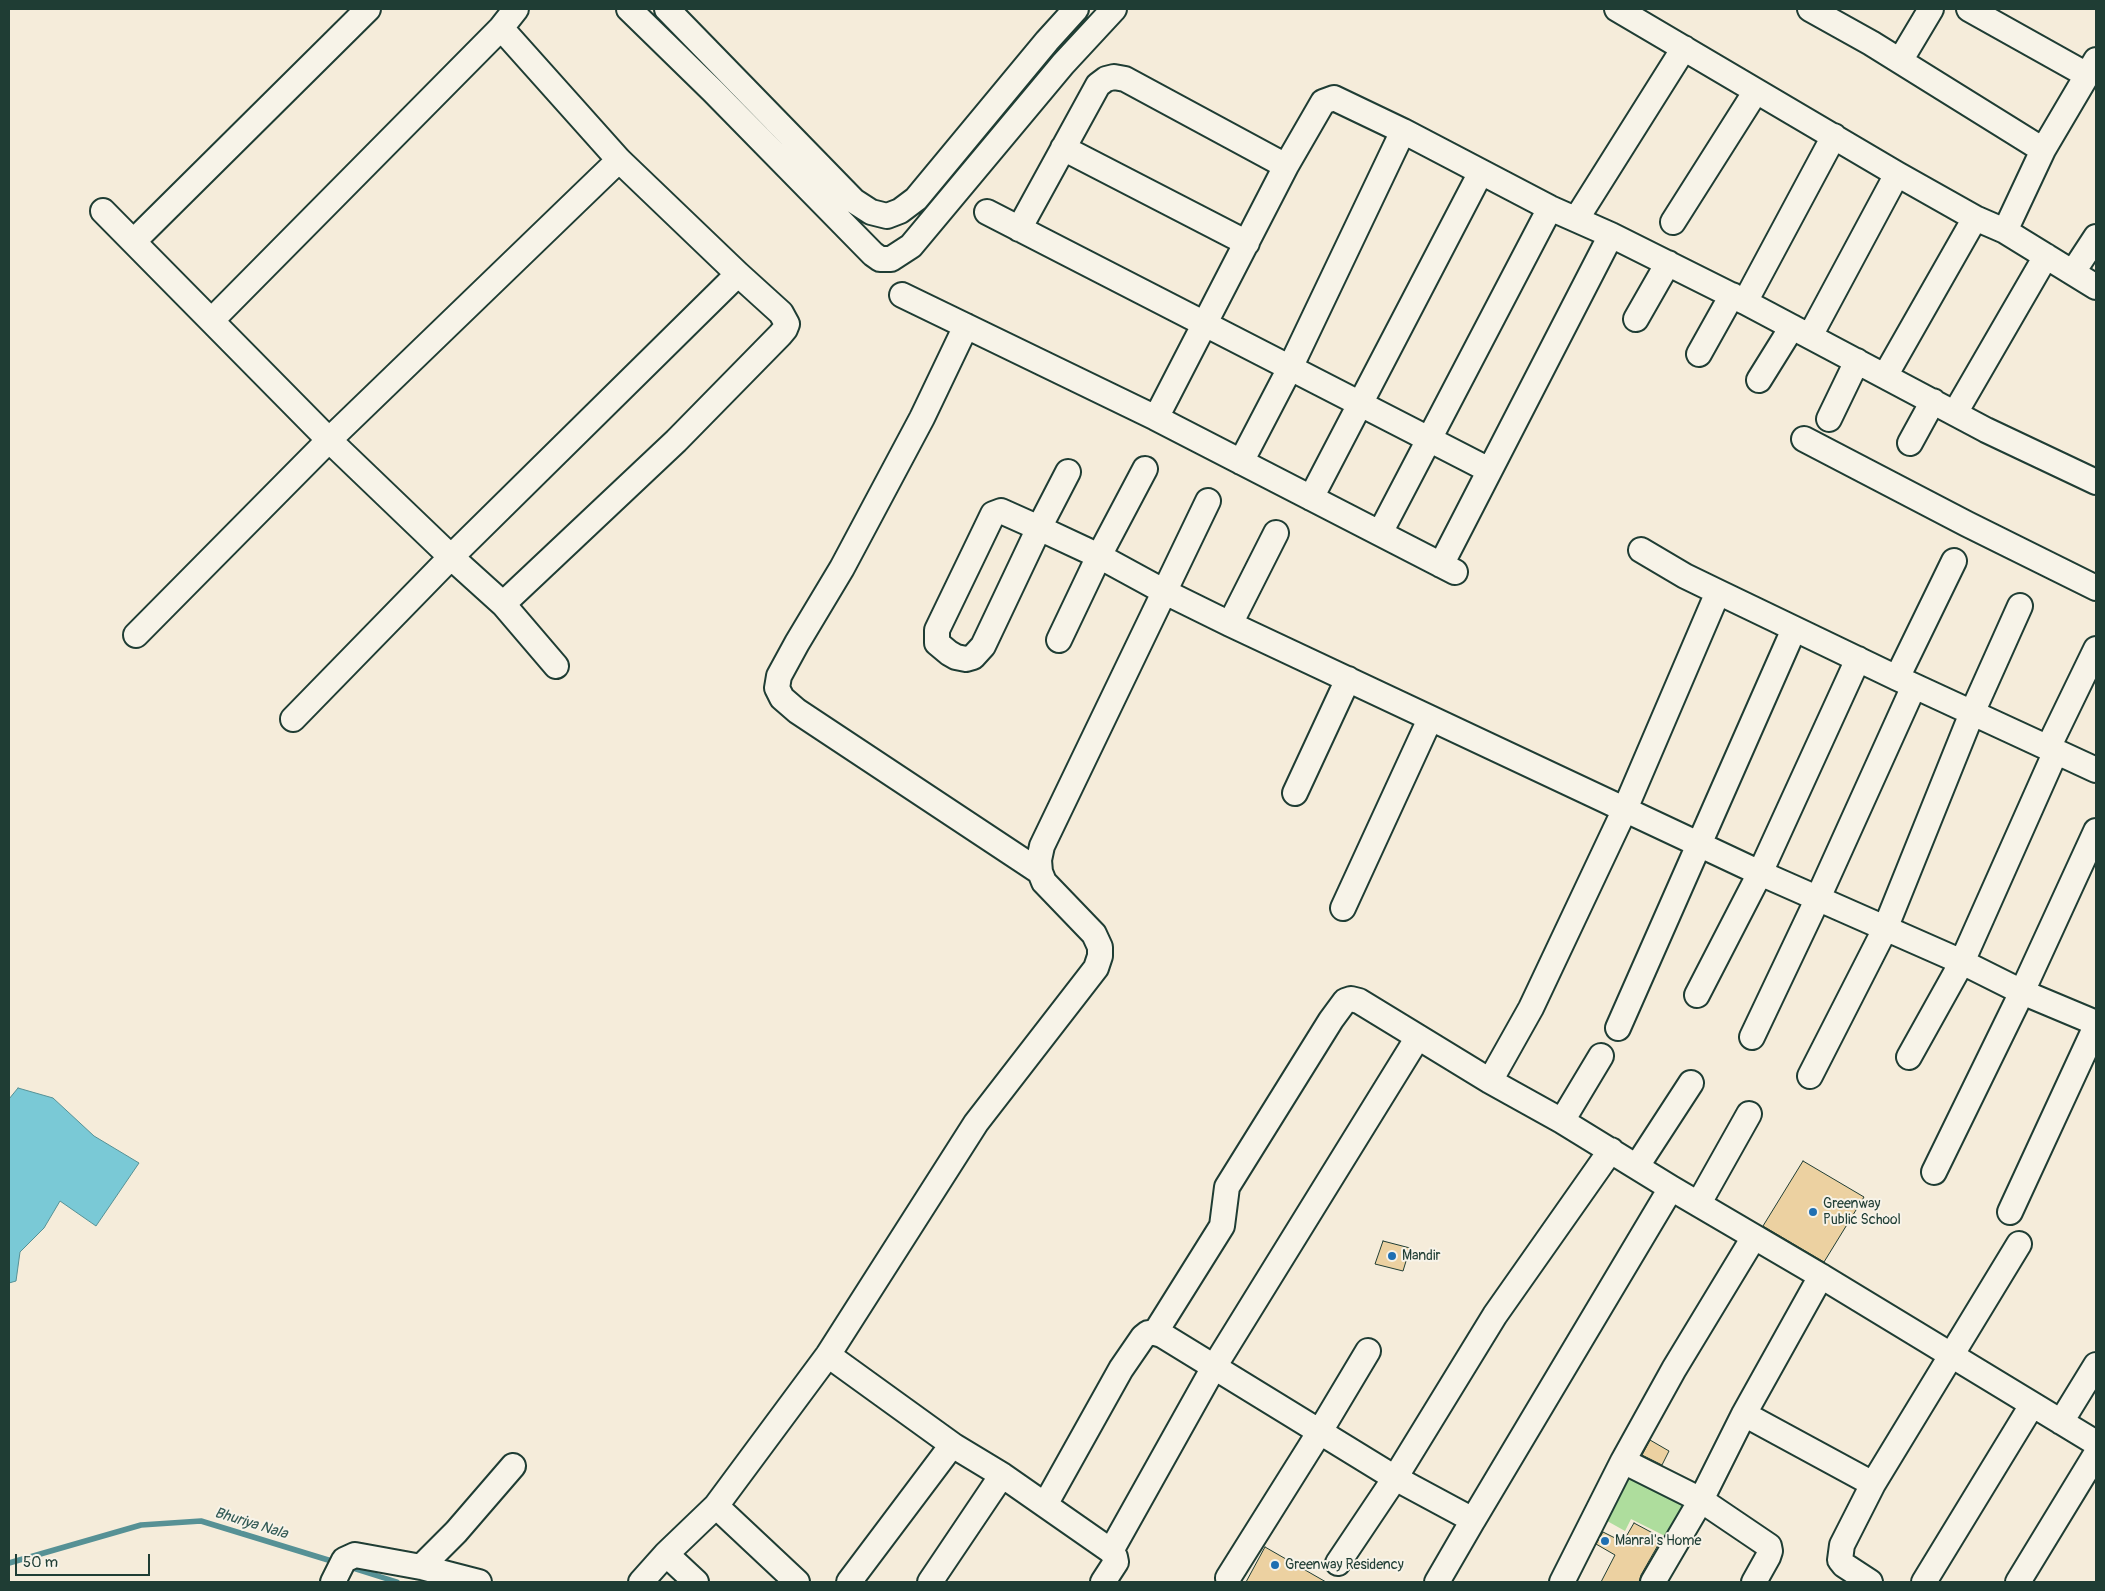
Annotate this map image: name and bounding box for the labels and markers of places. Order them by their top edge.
place label: Greenway Public School [1823,1196,1901,1228]
marker: Greenway Public School [1807,1206,1819,1218]
place label: Mandir [1402,1248,1440,1264]
marker: Mandir [1386,1250,1398,1262]
place label: Manral's Home [1615,1533,1701,1549]
marker: Manral's Home [1599,1535,1611,1547]
place label: Greenway Residency [1285,1557,1404,1573]
marker: Greenway Residency [1269,1559,1281,1571]

